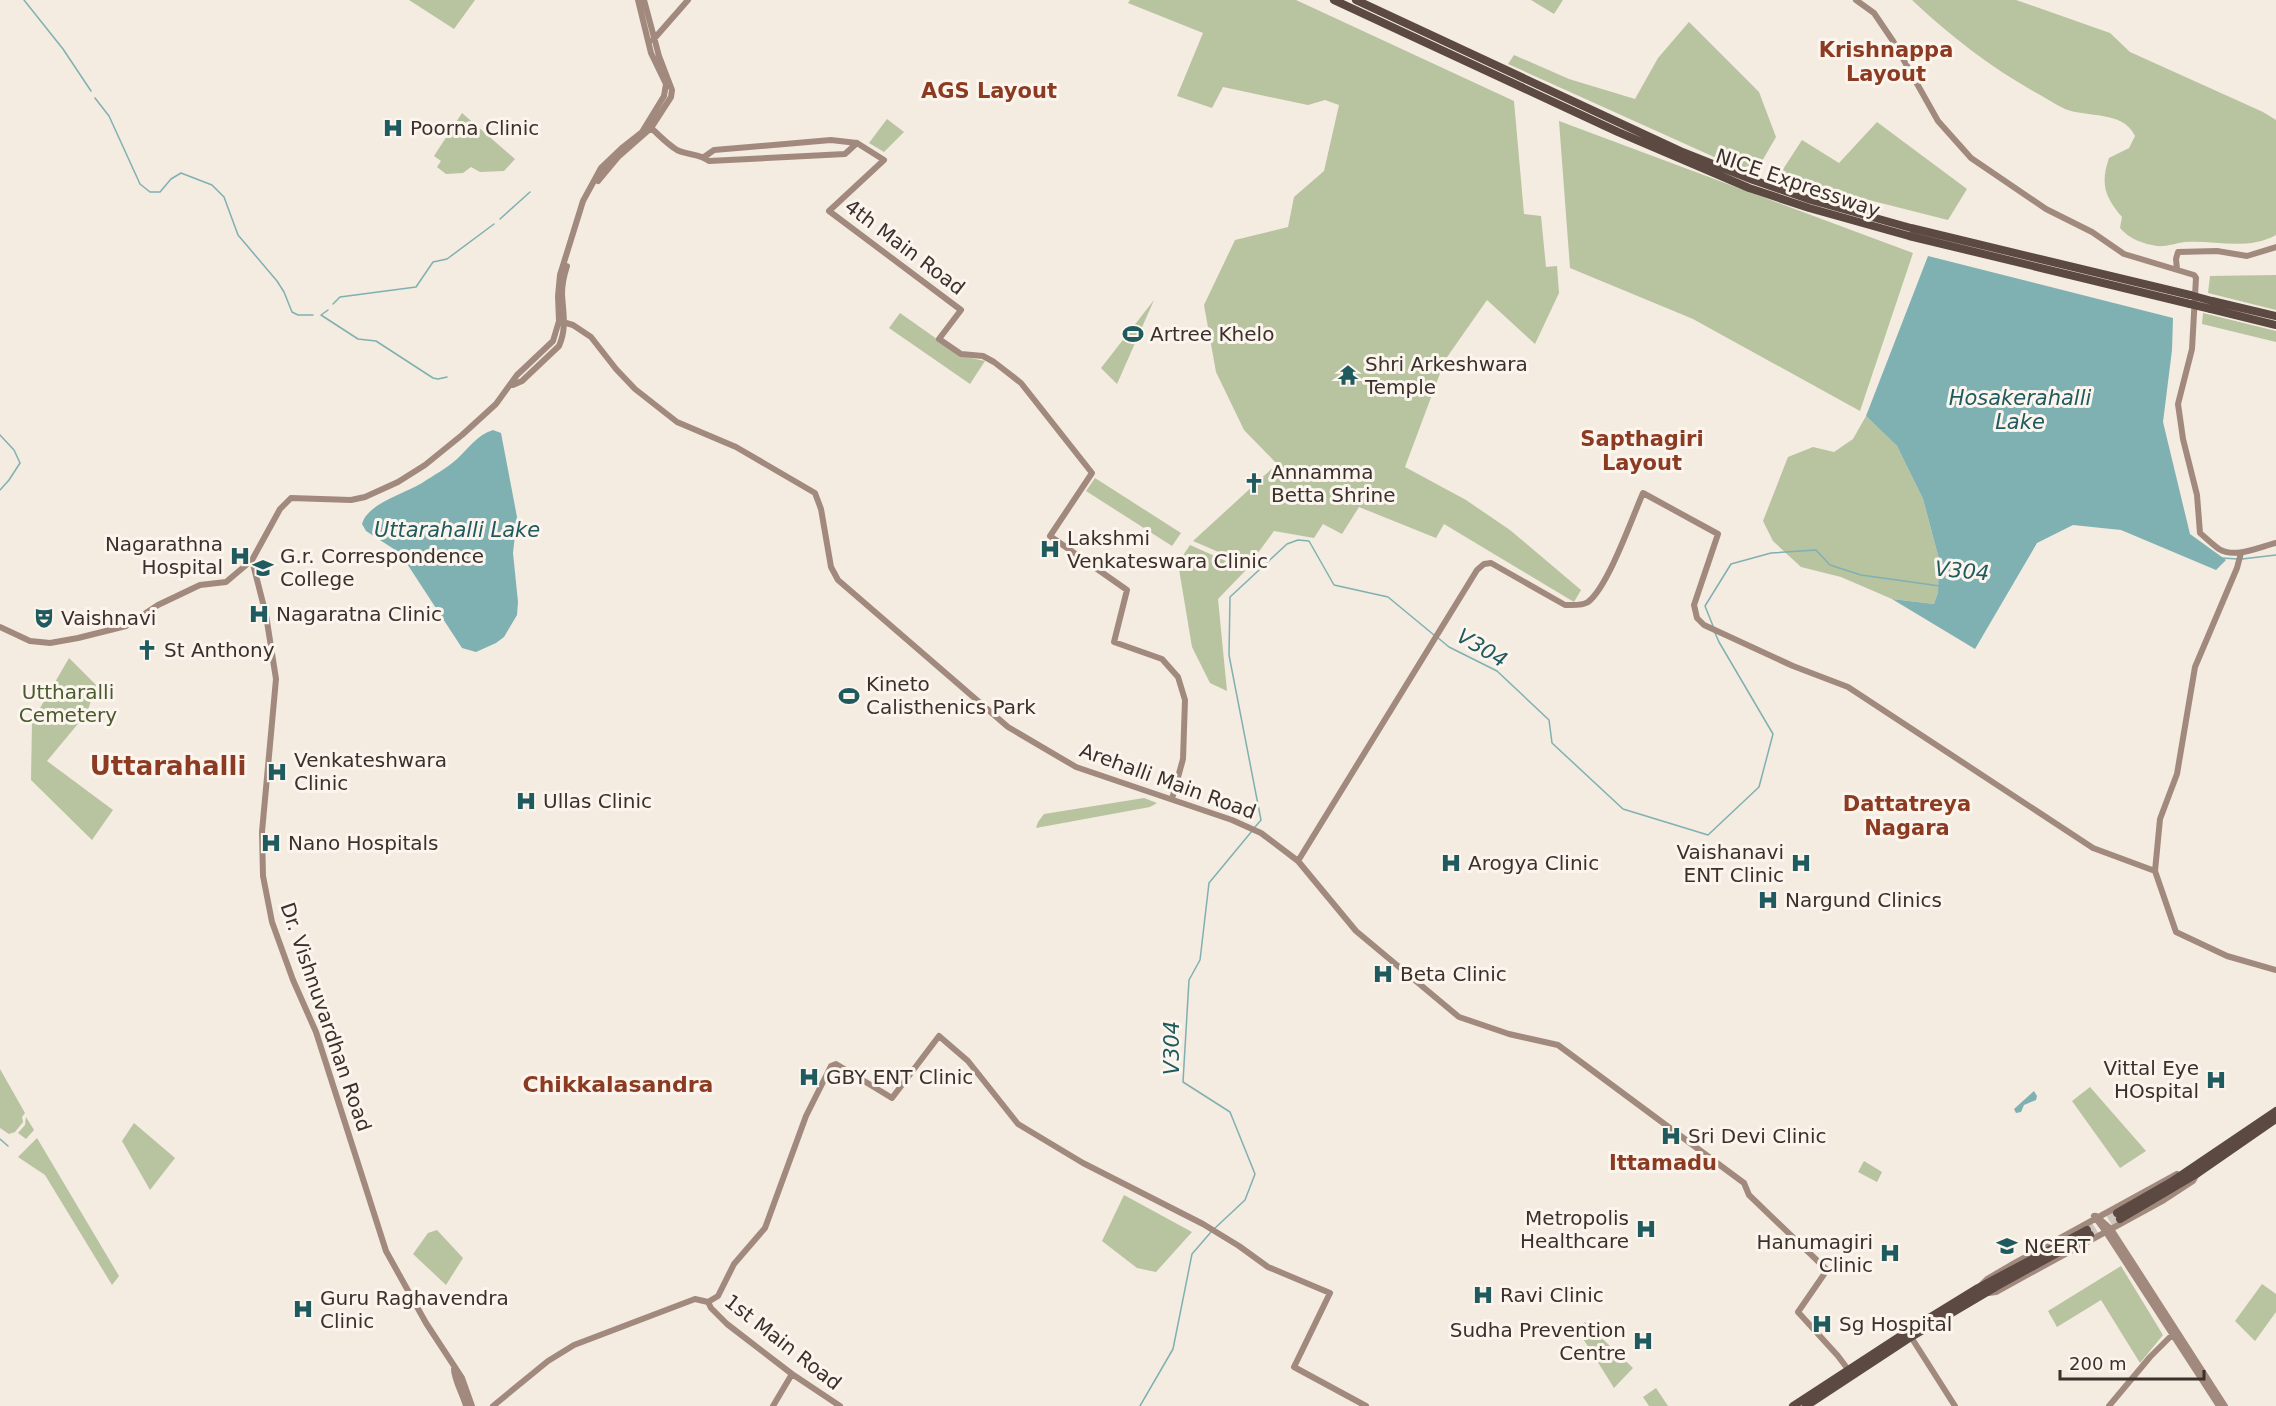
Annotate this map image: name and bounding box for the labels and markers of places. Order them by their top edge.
hospital icon: Poorna Clinic [381,116,405,140]
place label: Poorna Clinic [410,116,539,140]
sports icon: Artree Khelo [1121,322,1145,346]
place label: Artree Khelo [1150,322,1274,346]
place label: Shri Arkeshwara Temple [1364,352,1528,399]
temple icon: Shri Arkeshwara Temple [1336,363,1360,387]
place label: Annamma Betta Shrine [1271,460,1395,507]
church icon: Annamma Betta Shrine [1242,471,1266,495]
place label: Lakshmi Venkateswara Clinic [1067,526,1268,573]
place label: Nagarathna Hospital [105,532,223,579]
hospital icon: Lakshmi Venkateswara Clinic [1038,537,1062,561]
hospital icon: Nagarathna Hospital [228,544,252,568]
place label: G.r. Correspondence College [280,544,484,591]
school or university icon: G.r. Correspondence College [251,556,275,580]
hospital icon: Nagaratna Clinic [247,602,271,626]
place label: Nagaratna Clinic [276,602,442,626]
theatre icon: Vaishnavi [32,606,56,630]
place label: Vaishnavi [61,606,156,630]
church icon: St Anthony [135,638,159,662]
place label: St Anthony [164,638,275,662]
place label: Kineto Calisthenics Park [866,672,1036,719]
sports icon: Kineto Calisthenics Park [837,684,861,708]
place label: Venkateshwara Clinic [294,748,447,795]
hospital icon: Venkateshwara Clinic [265,760,289,784]
hospital icon: Ullas Clinic [514,789,538,813]
place label: Ullas Clinic [543,789,652,813]
hospital icon: Nano Hospitals [259,831,283,855]
place label: Nano Hospitals [288,831,439,855]
place label: Vaishanavi ENT Clinic [1676,840,1784,887]
hospital icon: Arogya Clinic [1439,851,1463,875]
place label: Arogya Clinic [1468,851,1599,875]
hospital icon: Vaishanavi ENT Clinic [1789,851,1813,875]
hospital icon: Nargund Clinics [1756,888,1780,912]
place label: Nargund Clinics [1785,888,1942,912]
hospital icon: Beta Clinic [1371,962,1395,986]
place label: Beta Clinic [1400,962,1507,986]
place label: Vittal Eye HOspital [2104,1056,2199,1103]
hospital icon: GBY ENT Clinic [797,1065,821,1089]
place label: GBY ENT Clinic [826,1065,973,1089]
hospital icon: Vittal Eye HOspital [2204,1068,2228,1092]
hospital icon: Sri Devi Clinic [1659,1124,1683,1148]
place label: Sri Devi Clinic [1688,1124,1827,1148]
place label: Metropolis Healthcare [1520,1206,1629,1253]
hospital icon: Metropolis Healthcare [1634,1217,1658,1241]
place label: Hanumagiri Clinic [1757,1230,1873,1277]
school or university icon: NCERT [1995,1234,2019,1258]
place label: NCERT [2024,1234,2091,1258]
hospital icon: Hanumagiri Clinic [1878,1241,1902,1265]
hospital icon: Ravi Clinic [1471,1283,1495,1307]
place label: Ravi Clinic [1500,1283,1604,1307]
place label: Guru Raghavendra Clinic [320,1286,509,1333]
hospital icon: Guru Raghavendra Clinic [291,1297,315,1321]
hospital icon: Sg Hospital [1810,1312,1834,1336]
place label: Sg Hospital [1839,1312,1952,1336]
place label: Sudha Prevention Centre [1450,1318,1626,1365]
hospital icon: Sudha Prevention Centre [1631,1329,1655,1353]

